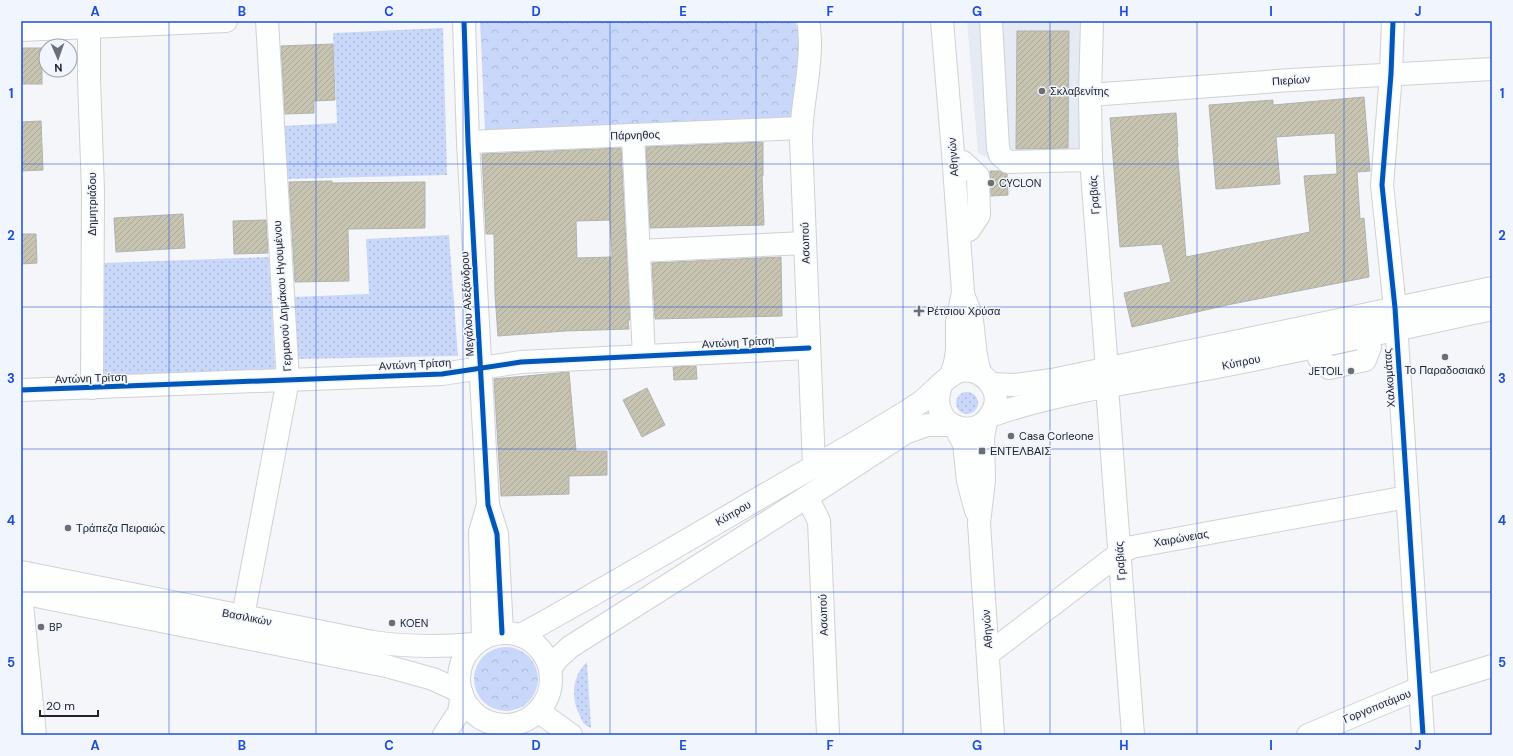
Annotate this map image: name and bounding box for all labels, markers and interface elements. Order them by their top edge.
text: A [90,3,100,20]
text: B [238,3,246,20]
text: C [384,3,394,20]
text: D [531,3,541,20]
text: E [679,3,687,20]
text: F [826,3,834,20]
text: G [972,3,982,20]
text: H [1119,3,1129,20]
text: I [1269,3,1273,20]
text: J [1414,3,1422,20]
north arrow [38,38,78,78]
text: N [54,61,63,75]
street label: Πιερίων [1272,72,1311,88]
place label: Σκλαβενίτης [1050,84,1109,98]
text: 1 [9,85,13,102]
text: 1 [1500,85,1504,102]
marker: Σκλαβενίτης [1037,86,1047,96]
street label: Πάρνηθος [610,127,660,143]
street label: Αθηνών [945,136,961,177]
street label: Δημητριάδου [85,172,99,236]
street label: Γραβιάς [1086,175,1102,215]
place label: CYCLON [999,176,1041,190]
marker: CYCLON [986,178,996,188]
street label: Γερμανού Δημάκου Ηγουμένου [270,220,294,372]
street label: Ασωπού [797,222,813,264]
text: 2 [7,227,15,244]
text: 2 [1498,227,1506,244]
street label: Μεγάλου Αλεξάνδρου [457,251,477,357]
place label: Ρέτσιου Χρύσα [927,304,1001,318]
marker: Ρέτσιου Χρύσα [914,306,924,316]
street label: Αντώνη Τρίτση [701,333,775,351]
street label: Χαλκομάτας [1380,348,1398,408]
street label: Κύπρου [1221,351,1261,373]
marker: Το Παραδοσιακό [1440,352,1450,362]
street label: Αντώνη Τρίτση [378,355,452,373]
place label: Το Παραδοσιακό [1405,363,1485,377]
place label: JETOIL [1309,364,1343,378]
marker: JETOIL [1346,366,1356,376]
text: 3 [7,370,15,387]
street label: Αντώνη Τρίτση [55,370,127,386]
text: 3 [1498,370,1506,387]
place label: Casa Corleone [1019,429,1094,443]
marker: Casa Corleone [1006,431,1016,441]
place label: ΕΝΤΕΛΒΑΙΣ [990,444,1051,458]
marker: ΕΝΤΕΛΒΑΙΣ [977,446,987,456]
street label: Κύπρου [713,497,753,529]
text: 4 [7,512,15,529]
text: 4 [1498,512,1506,529]
place label: Τράπεζα Πειραιώς [76,521,165,535]
marker: Τράπεζα Πειραιώς [63,523,73,533]
street label: Χαιρώνειας [1152,526,1210,550]
street label: Γραβιάς [1112,541,1128,581]
street label: Ασωπού [815,594,831,636]
street label: Βασιλικών [221,605,274,629]
street label: Αθηνών [979,608,995,649]
place label: KOEN [400,616,428,630]
marker: KOEN [387,618,397,628]
place label: BP [49,620,62,634]
marker: BP [36,622,46,632]
text: 5 [7,654,15,671]
text: 5 [1498,654,1506,671]
street label: Γοργοποτάμου [1341,686,1413,726]
scale bar [40,692,98,718]
text: 20 m [46,698,75,714]
text: A [90,737,100,754]
text: B [238,737,246,754]
text: C [384,737,394,754]
text: D [531,737,541,754]
text: E [679,737,687,754]
text: F [826,737,834,754]
text: G [972,737,982,754]
text: H [1119,737,1129,754]
text: I [1269,737,1273,754]
text: J [1414,737,1422,754]

